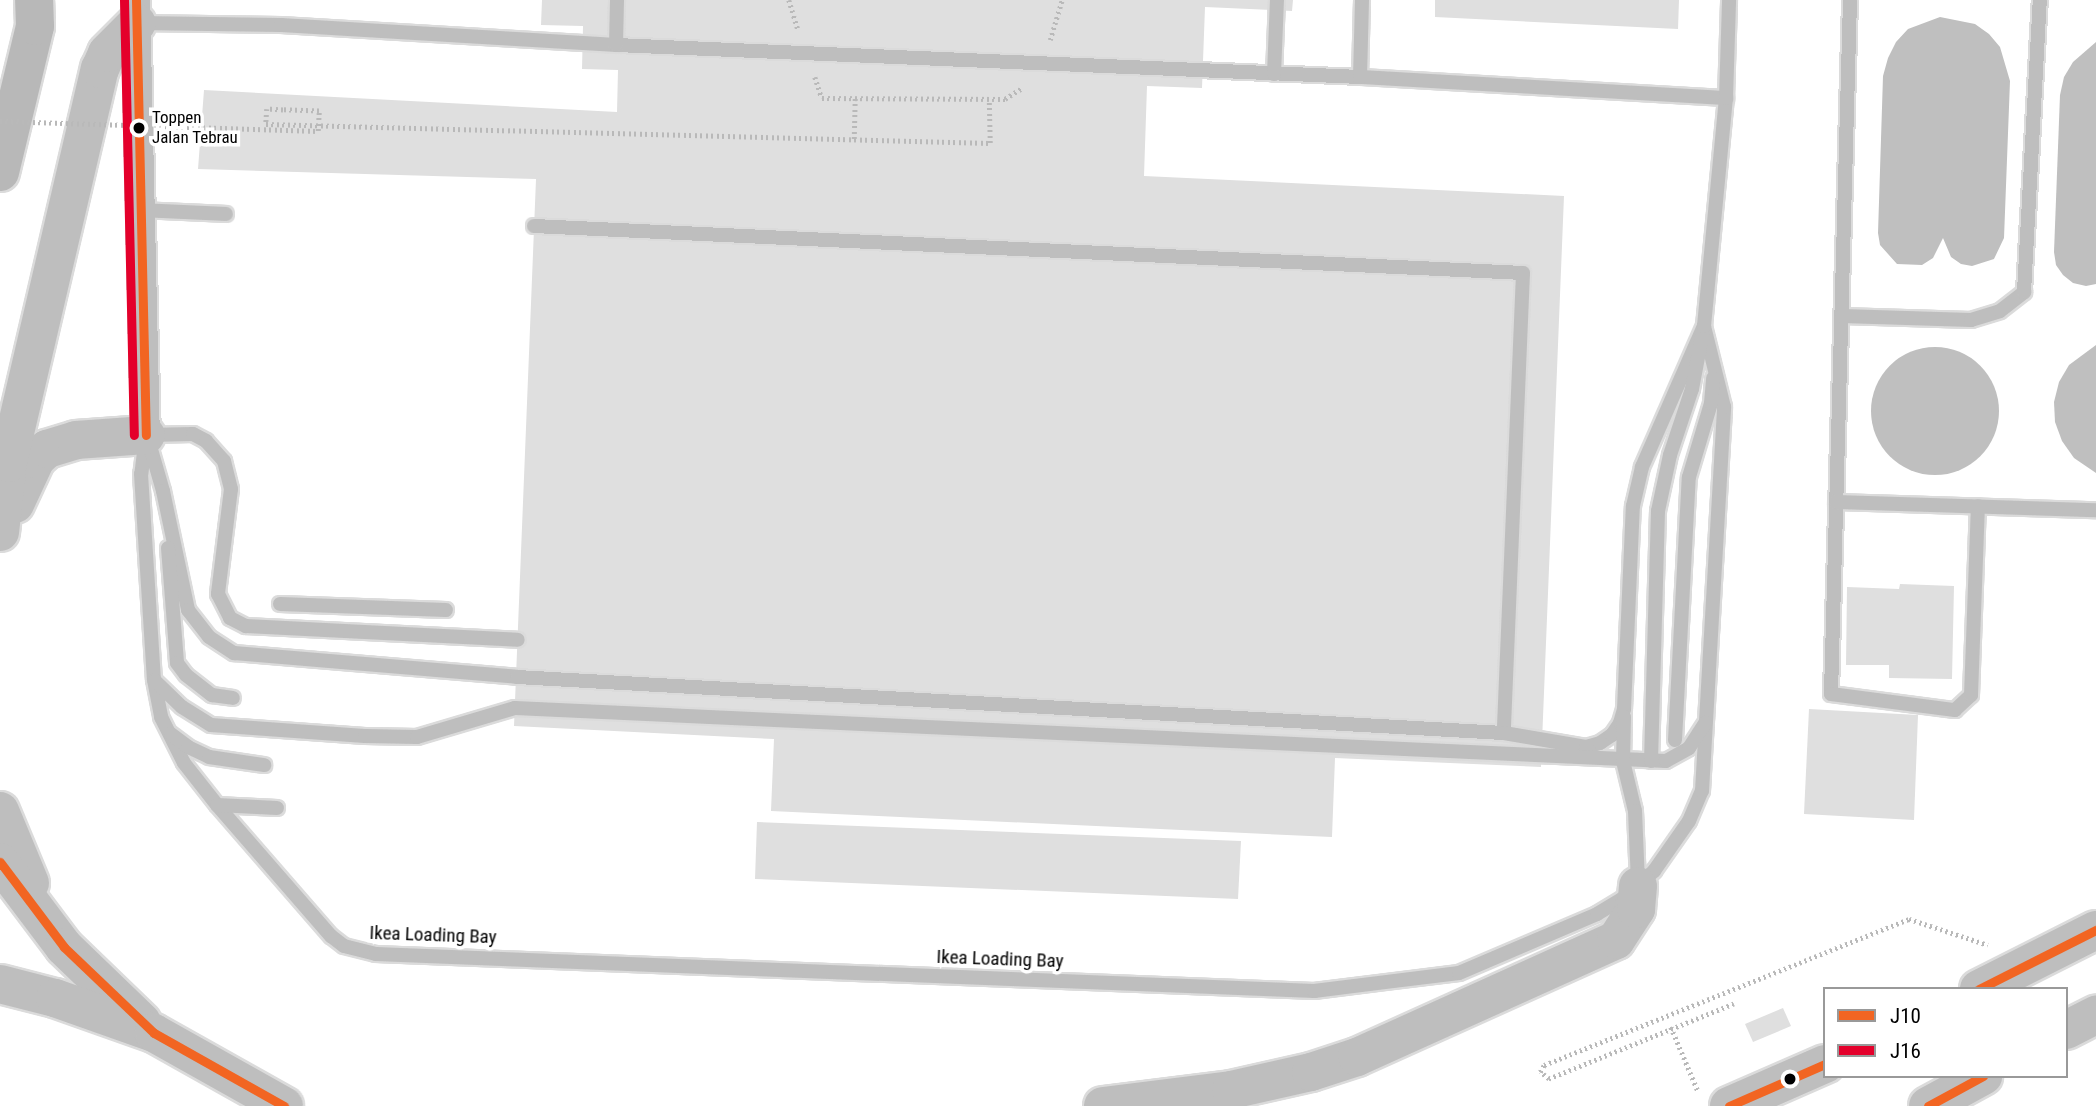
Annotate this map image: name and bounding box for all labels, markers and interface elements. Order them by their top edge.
place label: Toppen Jalan Tebrau [152,108,238,148]
marker: Toppen Jalan Tebrau [132,121,146,135]
street label: Ikea Loading Bay [369,921,497,949]
street label: Ikea Loading Bay [936,945,1064,973]
legend [1823,987,2068,1078]
text: J10 [1890,1004,1921,1028]
text: J16 [1890,1039,1921,1063]
unlabelled marker [1783,1072,1797,1086]

